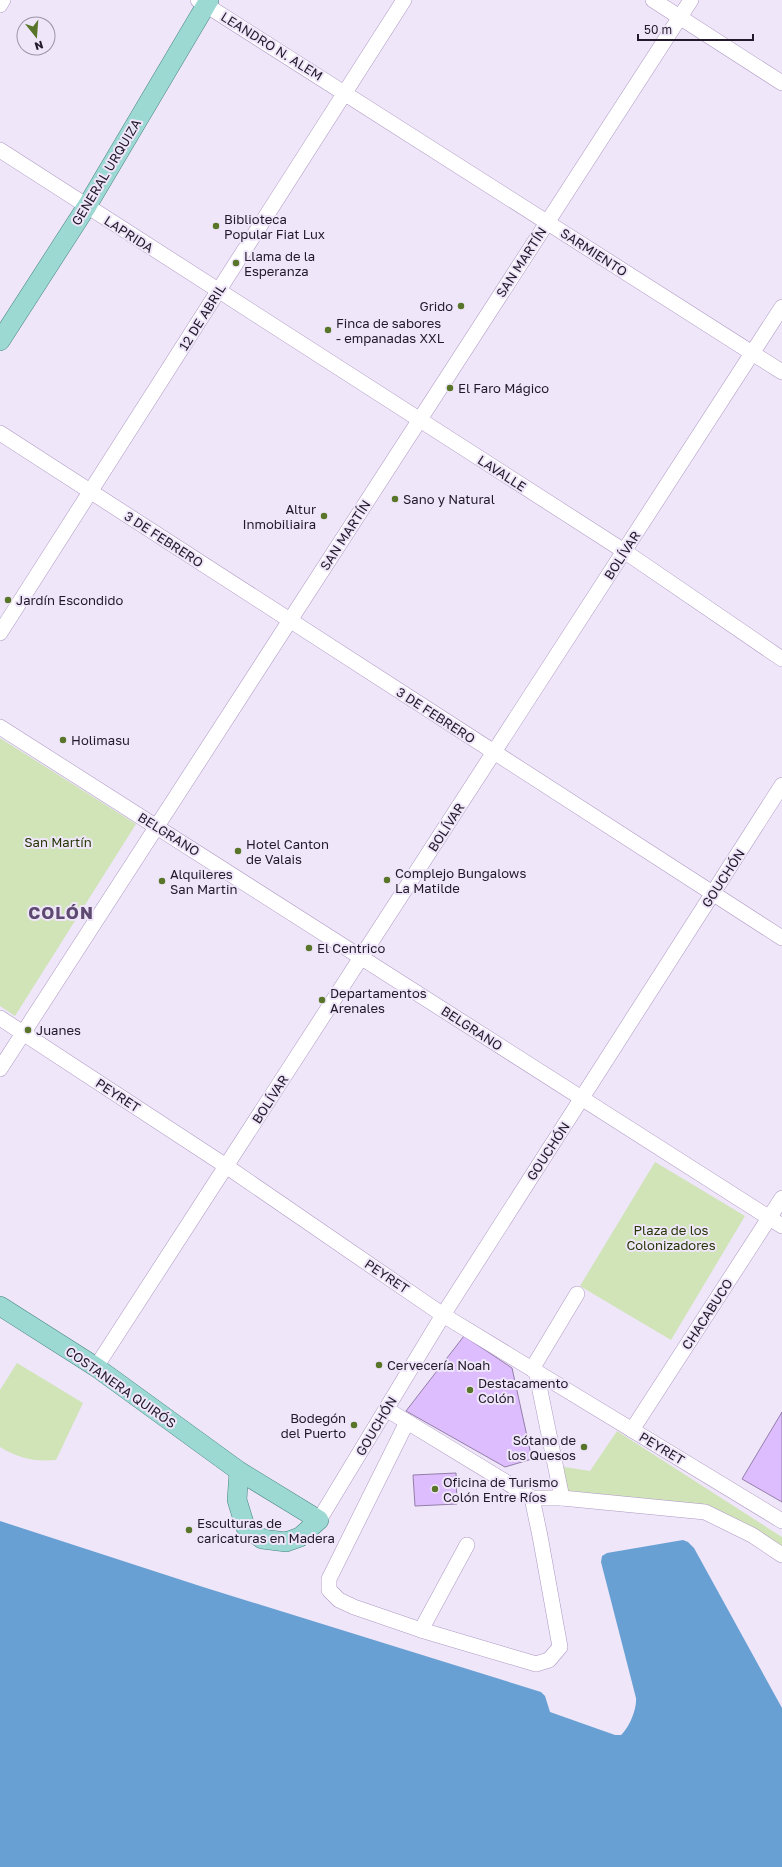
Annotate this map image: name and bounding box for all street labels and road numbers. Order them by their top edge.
street label: LEANDRO N. ALEM [218,8,326,84]
street label: GENERAL URQUIZA [68,116,144,228]
street label: LAPRIDA [101,212,157,256]
street label: SAN MARTÍN [492,224,550,300]
street label: SARMIENTO [558,225,630,279]
street label: 12 DE ABRIL [175,280,229,353]
street label: LAVALLE [475,451,529,495]
street label: SAN MARTÍN [316,497,374,573]
street label: 3 DE FEBRERO [122,508,206,570]
street label: BOLÍVAR [600,528,644,582]
street label: 3 DE FEBRERO [394,684,478,746]
street label: BOLÍVAR [424,800,468,854]
street label: BELGRANO [135,809,203,859]
street label: GOUCHÓN [698,846,748,910]
street label: BELGRANO [438,1002,506,1054]
street label: BOLÍVAR [248,1072,292,1126]
street label: PEYRET [93,1075,143,1115]
street label: GOUCHÓN [523,1119,573,1183]
street label: PEYRET [362,1255,412,1297]
street label: CHACABUCO [678,1276,736,1352]
street label: COSTANERA QUIRÓS [63,1343,179,1431]
street label: GOUCHÓN [352,1393,400,1459]
street label: PEYRET [637,1428,687,1468]

